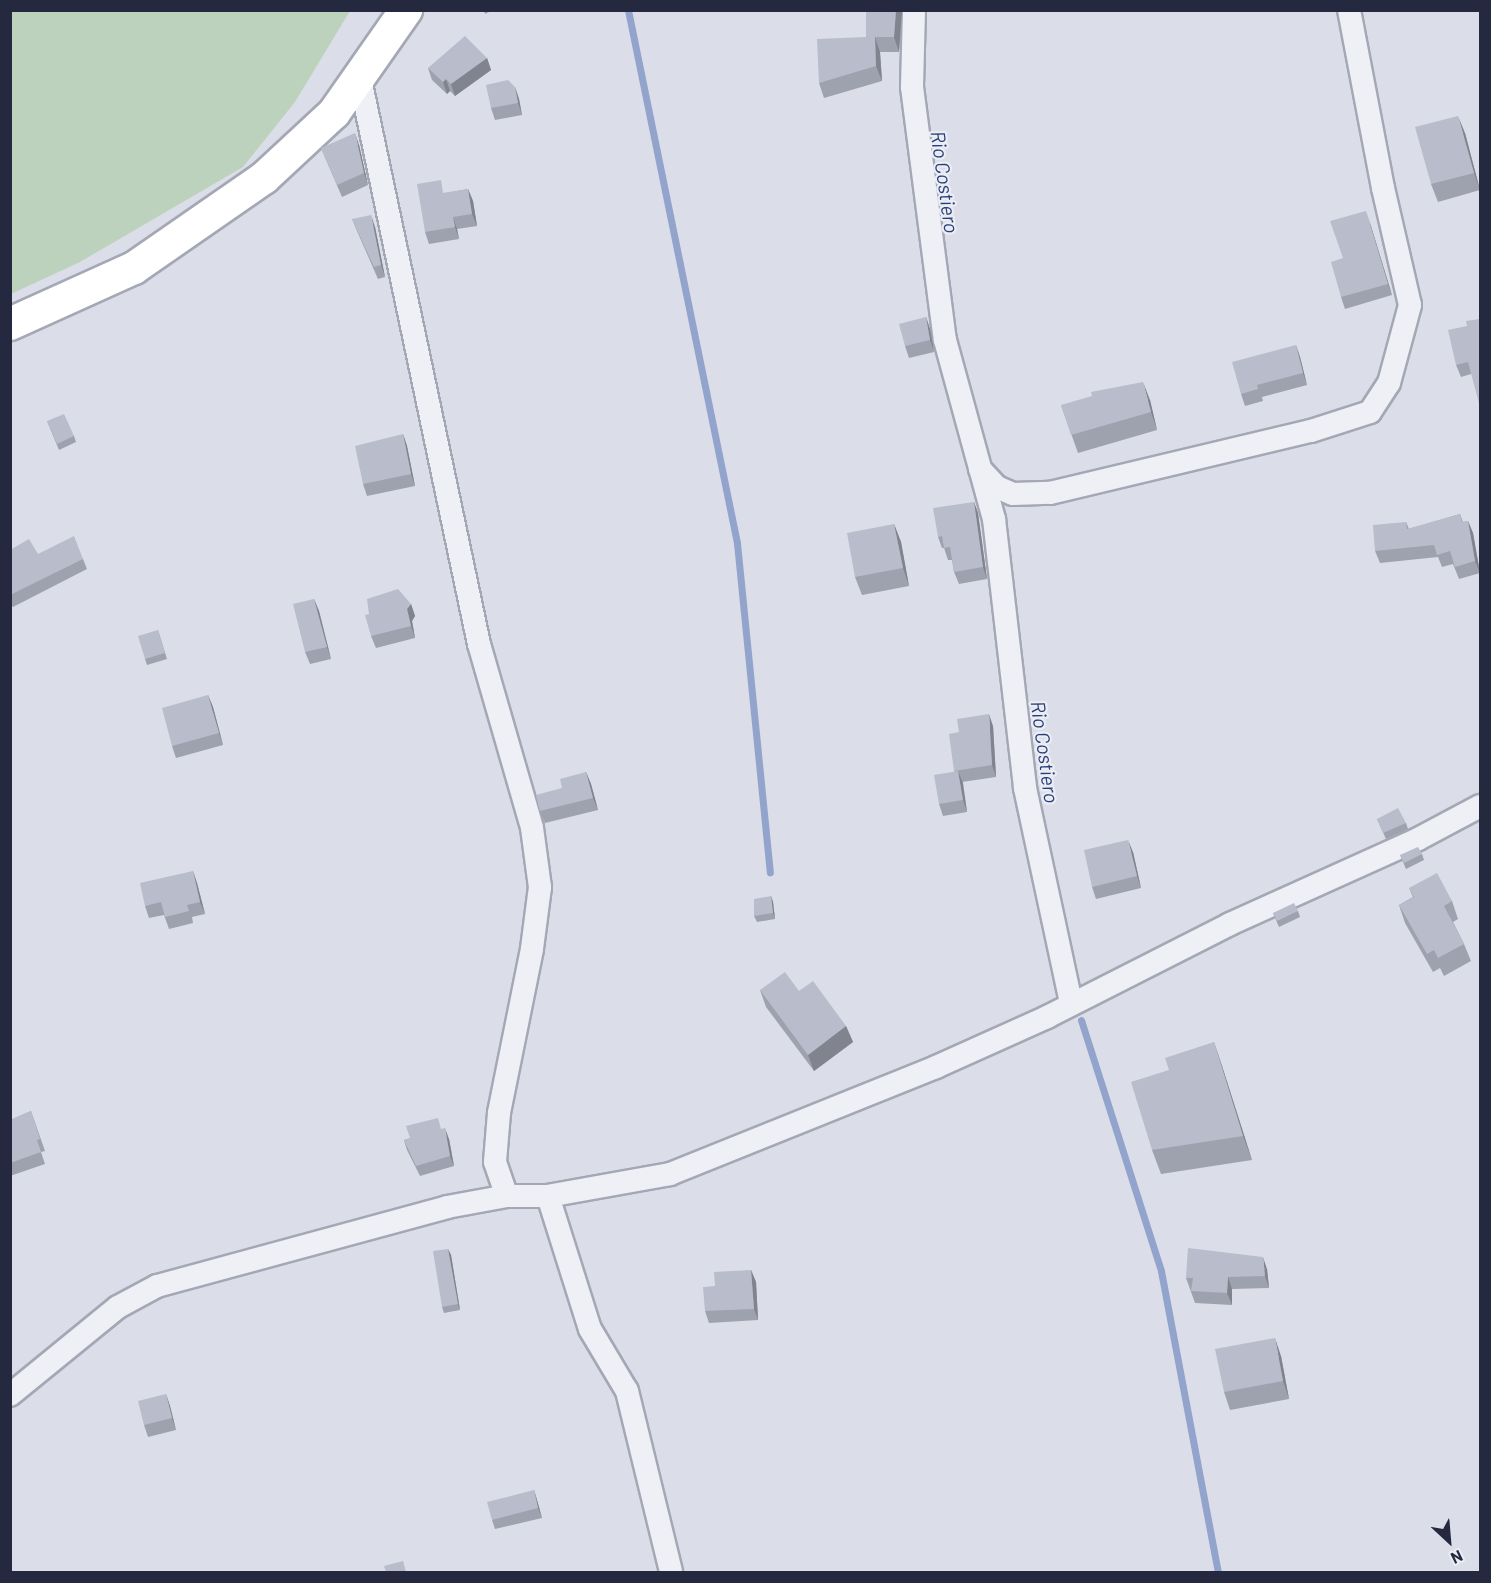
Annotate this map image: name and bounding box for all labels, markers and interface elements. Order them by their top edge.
water label: Rio Costiero [926,129,964,235]
water label: Rio Costiero [1026,699,1064,805]
north arrow [1419,1511,1479,1571]
text: N [1448,1547,1466,1568]

